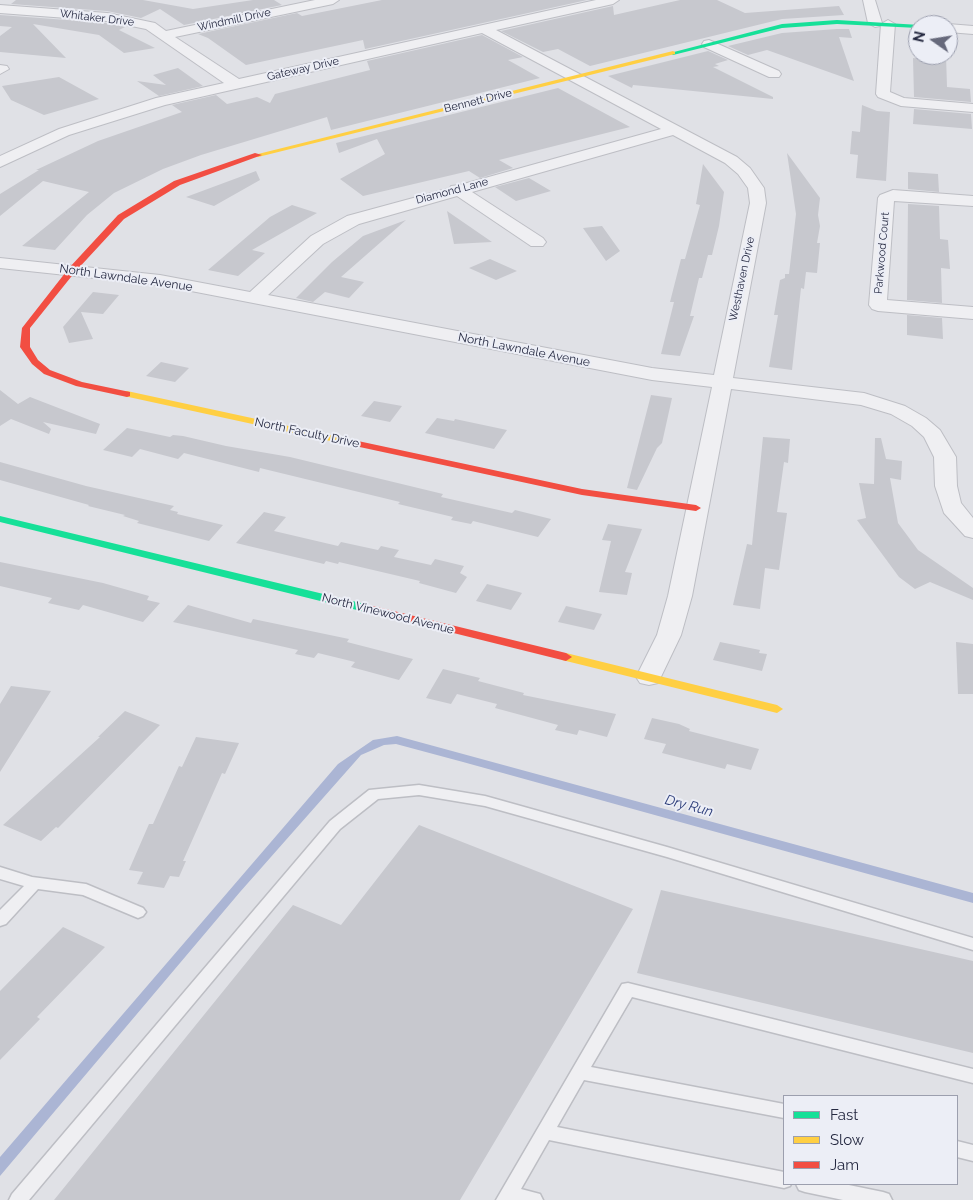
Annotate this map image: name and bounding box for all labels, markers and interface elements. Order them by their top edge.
street label: Windmill Drive [196,6,272,34]
street label: Whitaker Drive [59,7,135,29]
north arrow [908,15,958,65]
text: N [910,30,928,44]
street label: Gateway Drive [266,54,340,84]
street label: Bennett Drive [443,86,513,116]
street label: Diamond Lane [414,175,490,207]
street label: Parkwood Court [872,212,892,294]
street label: Westhaven Drive [727,236,757,322]
street label: North Lawndale Avenue [59,262,193,294]
street label: North Lawndale Avenue [457,330,591,370]
street label: North Faculty Drive [253,415,361,451]
street label: North Vinewood Avenue [320,591,456,637]
water label: Dry Run [663,792,715,820]
legend [783,1095,958,1185]
text: Fast [830,1106,858,1124]
text: Slow [830,1131,864,1149]
text: Jam [830,1156,859,1174]

